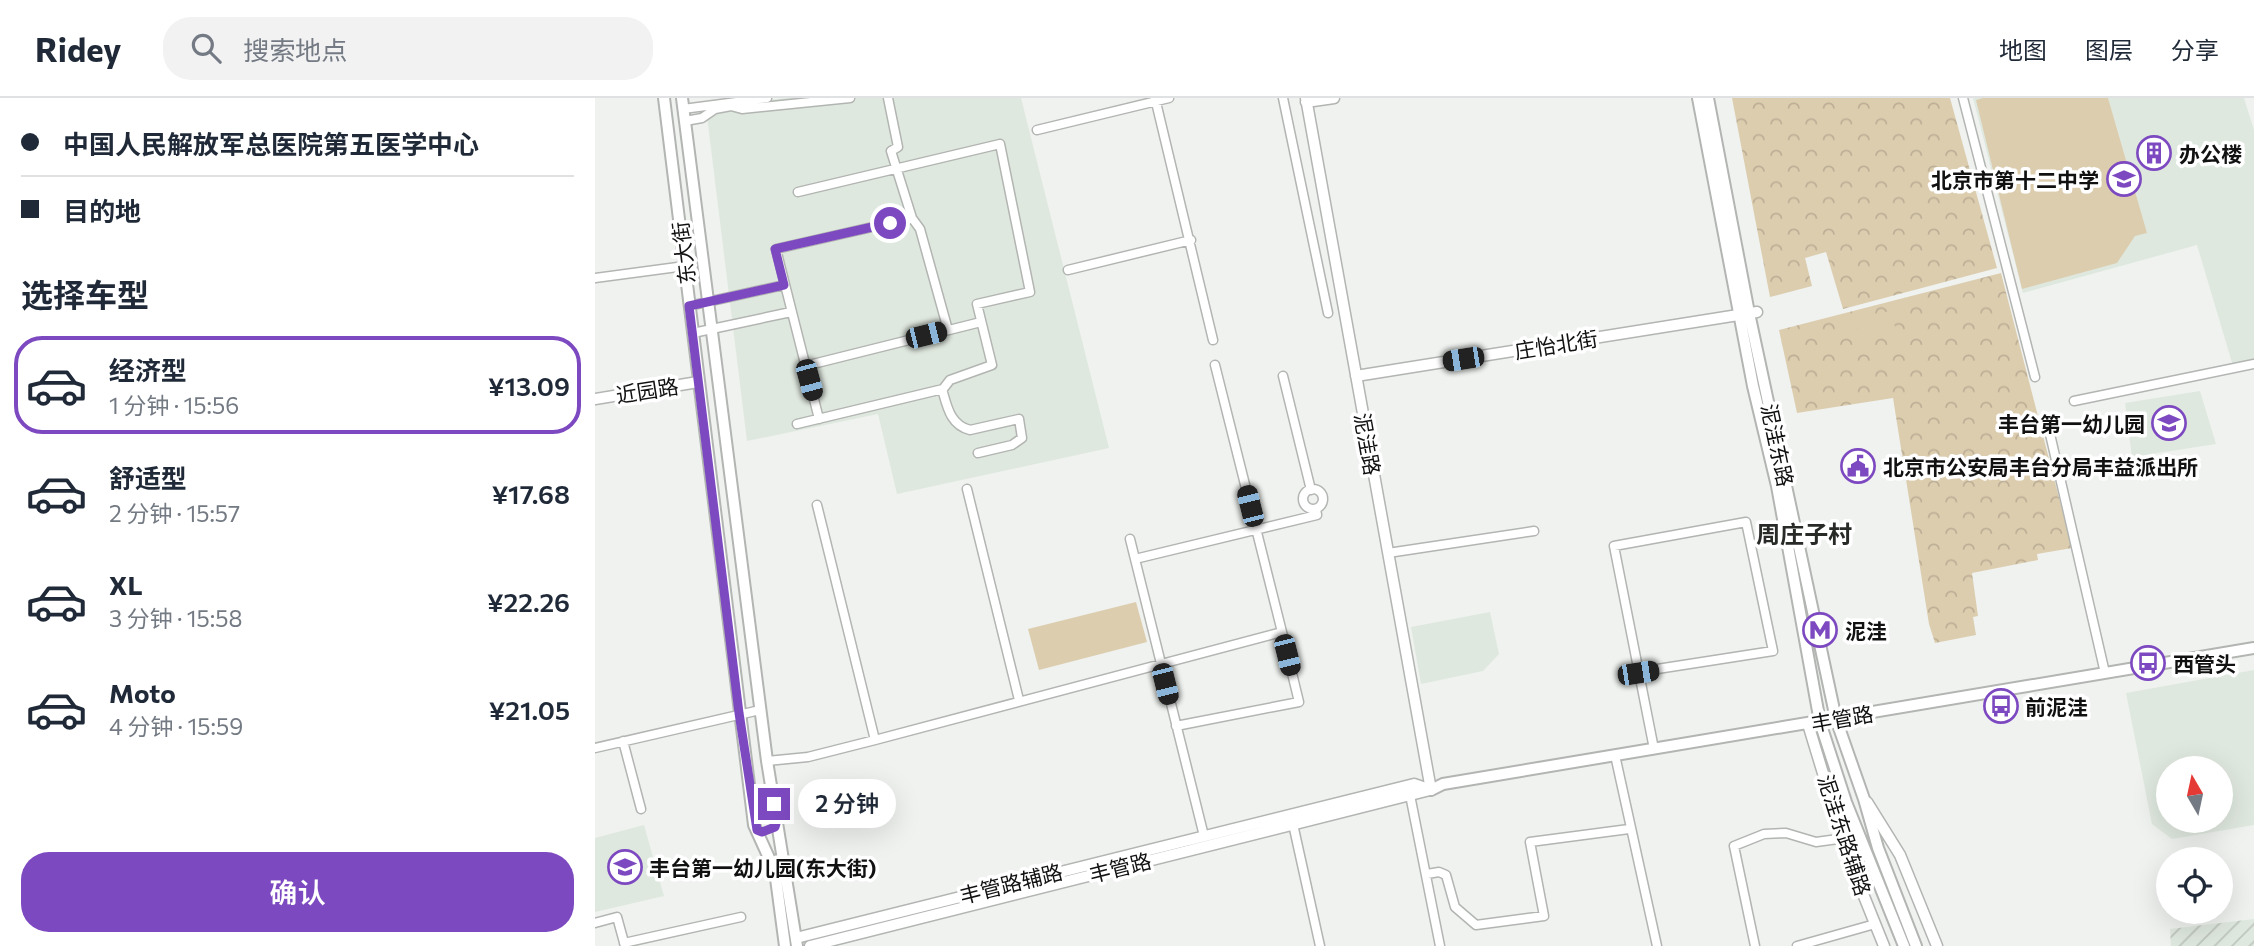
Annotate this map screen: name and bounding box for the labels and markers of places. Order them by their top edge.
building icon: 办公楼 [2135,134,2173,172]
place label: 办公楼 [2179,141,2242,166]
school or university icon: 北京市第十二中学 [2105,160,2143,198]
place label: 北京市第十二中学 [1931,167,2099,192]
school or university icon: 丰台第一幼儿园 [2150,404,2188,442]
place label: 丰台第一幼儿园 [1998,411,2145,436]
public building icon: 北京市公安局丰台分局丰益派出所 [1839,447,1877,485]
place label: 北京市公安局丰台分局丰益派出所 [1883,454,2198,479]
metro station icon: 泥洼 [1801,611,1839,649]
place label: 泥洼 [1845,618,1887,643]
bus stop icon: 西管头 [2129,644,2167,682]
place label: 西管头 [2173,651,2236,676]
bus stop icon: 前泥洼 [1982,687,2020,725]
place label: 前泥洼 [2025,694,2088,719]
school or university icon: 丰台第一幼儿园(东大街) [606,848,644,886]
place label: 丰台第一幼儿园(东大街) [649,855,876,880]

